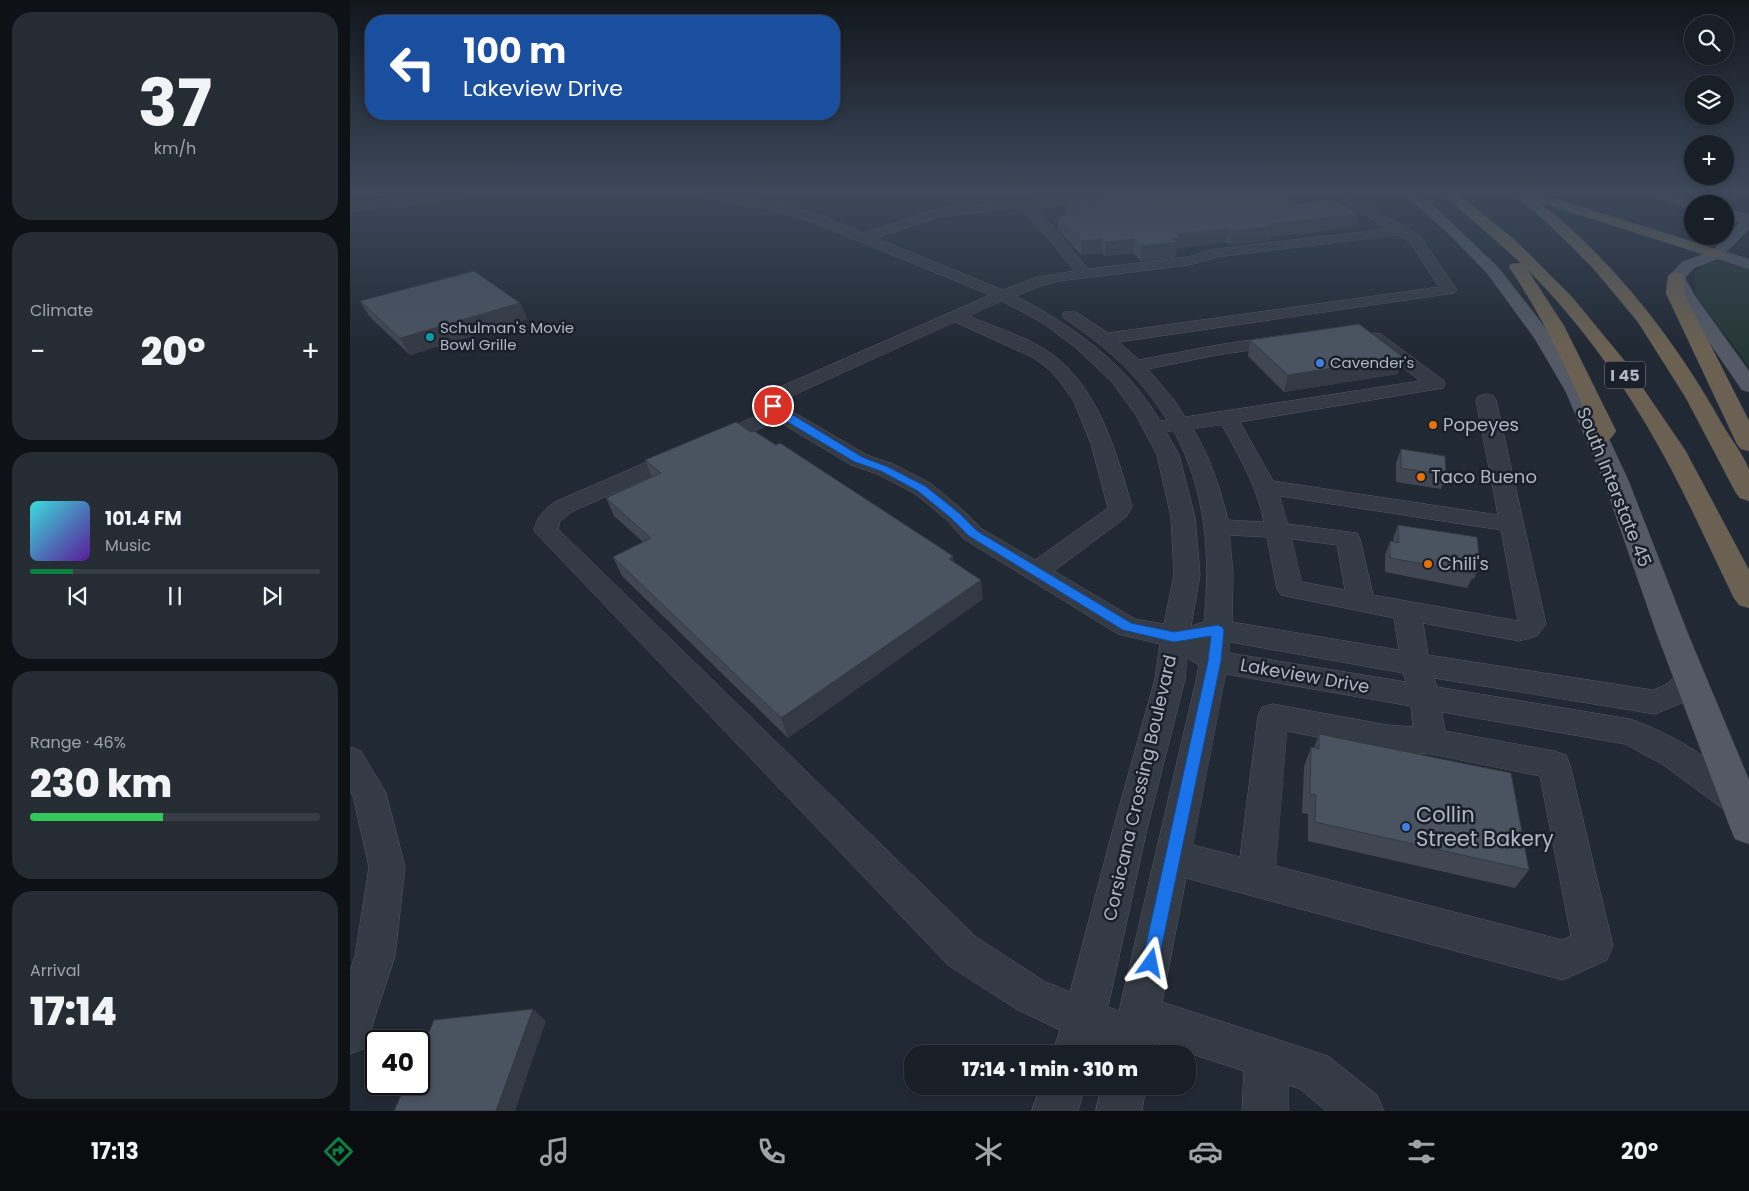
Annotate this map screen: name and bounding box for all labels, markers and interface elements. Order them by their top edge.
map controls [1684,15,1734,245]
button: search [1684,15,1734,65]
text: 100 m [463,26,566,75]
icon: left [380,35,445,100]
text: 37 [138,58,212,149]
text: Lakeview Drive [463,73,623,104]
button: layers [1684,75,1734,125]
button: + [1684,135,1734,185]
text: km/h [154,137,196,160]
button: − [1684,195,1734,245]
text: Climate [30,299,93,322]
place label: Schulman's Movie Bowl Grille [440,317,574,355]
text: 20° [141,325,206,378]
marker: Schulman's Movie Bowl Grille [424,331,436,343]
text: − [30,332,45,371]
text: + [301,332,320,371]
place label: Cavender's [1330,352,1414,373]
marker: Cavender's [1314,357,1326,369]
road number: I 45 [1605,362,1645,388]
pin [752,385,794,427]
icon: arrive [759,392,787,420]
street label: South Interstate 45 [1571,403,1658,570]
place label: Popeyes [1443,412,1519,437]
marker: Popeyes [1427,419,1439,431]
place label: Taco Bueno [1431,464,1537,489]
marker: Taco Bueno [1415,471,1427,483]
text: 101.4 FM [105,505,182,532]
text: Music [105,534,151,557]
place label: Chili's [1438,551,1489,576]
marker: Chili's [1422,558,1434,570]
icon: previous [64,582,92,610]
icon: pause [161,582,189,610]
icon: next [258,582,286,610]
street label: Corsicana Crossing Boulevard [1097,652,1182,923]
street label: Lakeview Drive [1239,652,1372,699]
text: Range · 46% [30,731,126,754]
text: 230 km [30,757,172,810]
place label: Collin Street Bakery [1416,800,1554,853]
marker: Collin Street Bakery [1400,821,1412,833]
position arrow [1124,936,1176,988]
text: Arrival [30,959,80,982]
text: 17:14 [30,985,117,1038]
speed limit sign: 40 [365,1030,430,1095]
text: 17:14 · 1 min · 310 m [962,1056,1138,1083]
icon: directions [321,1134,356,1169]
icon: music [537,1134,572,1169]
icon: phone [754,1134,789,1169]
icon: climate [971,1134,1006,1169]
icon: car [1188,1134,1223,1169]
icon: filters [1404,1134,1439,1169]
text: 17:13 [91,1136,139,1167]
text: 20° [1621,1136,1658,1167]

